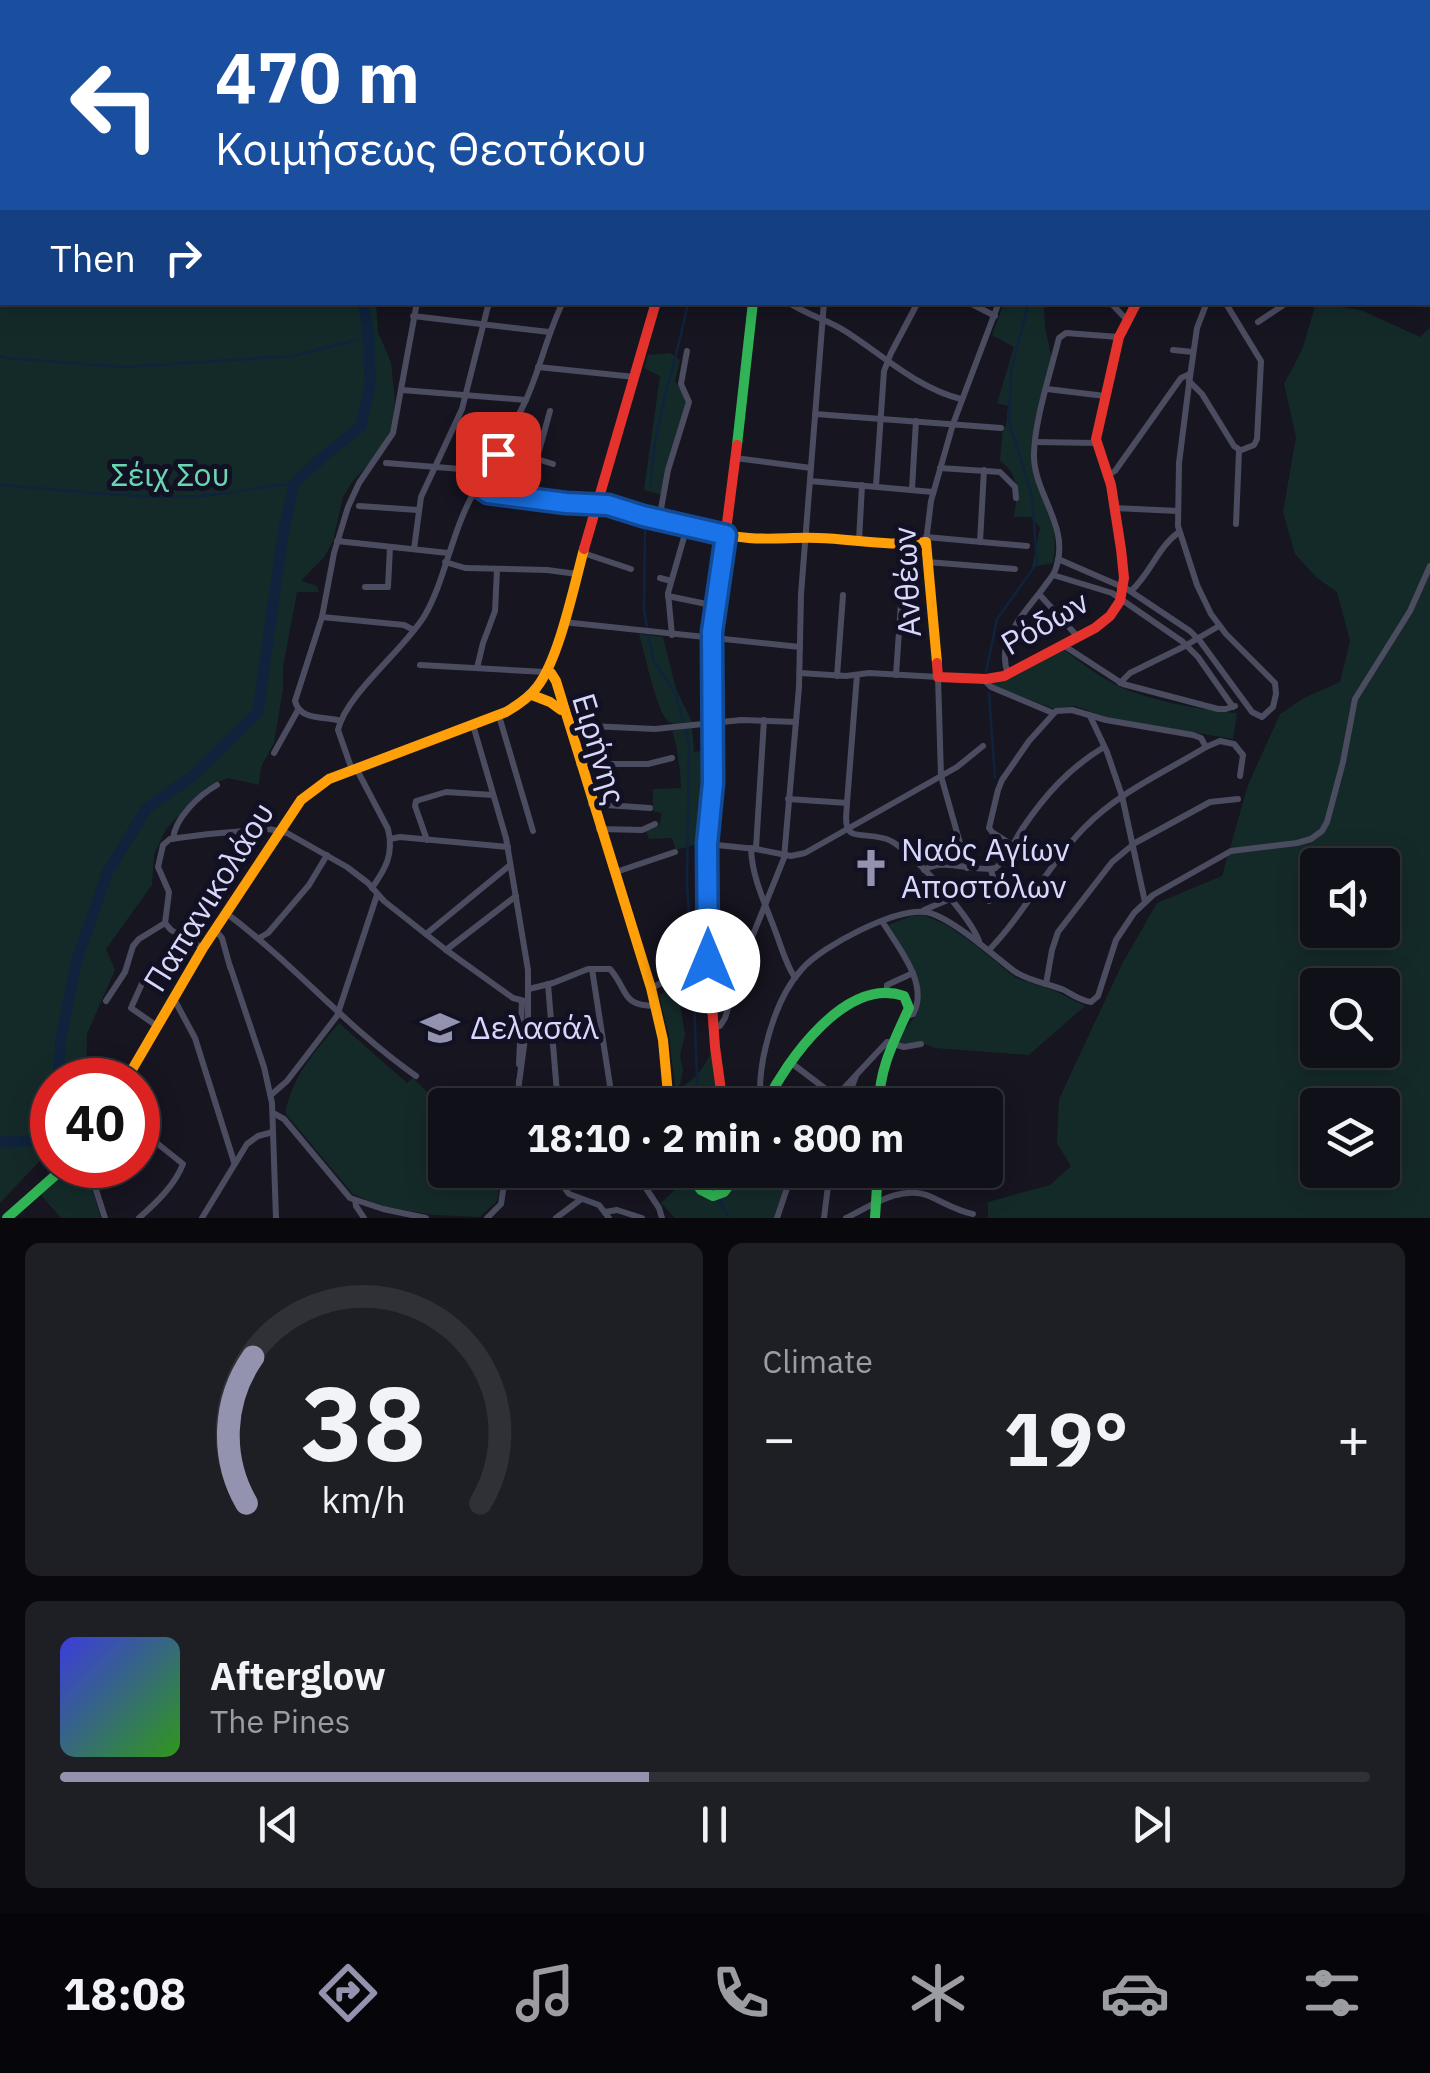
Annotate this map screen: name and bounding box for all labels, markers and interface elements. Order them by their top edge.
text: 470 m [215,31,420,122]
icon: left [50,40,180,170]
text: Κοιμήσεως Θεοτόκου [215,119,647,177]
icon: right [156,230,211,285]
text: Then [50,233,136,282]
pin [456,412,541,497]
icon: arrive [471,427,526,482]
park label: Σέιχ Σου [110,453,230,495]
street label: Ανθέων [882,526,930,638]
street label: Ρόδων [993,580,1096,664]
street label: Ειρήνης [563,688,637,809]
street label: Παπανικολάου [133,794,283,999]
place label: Ναός Αγίων Αποστόλων [901,828,1070,907]
church icon: Ναός Αγίων Αποστόλων [850,847,892,889]
map controls [1300,848,1400,1188]
button: sound [1300,848,1400,948]
position arrow [656,909,760,1013]
button: search [1300,968,1400,1068]
place label: Δελασάλ [470,1006,599,1048]
school or university icon: Δελασάλ [419,1007,461,1049]
speed limit sign: 40 [30,1058,160,1188]
button: layers [1300,1088,1400,1188]
text: 18:10 · 2 min · 800 m [527,1113,904,1162]
text: Climate [763,1340,873,1382]
text: 38 [301,1354,426,1490]
text: 19° [1004,1389,1129,1487]
text: − [763,1402,796,1473]
text: + [1337,1402,1370,1473]
text: km/h [322,1476,406,1523]
text: Afterglow [210,1651,386,1700]
text: The Pines [210,1700,350,1742]
icon: previous [251,1797,306,1852]
icon: pause [687,1797,742,1852]
icon: next [1124,1797,1179,1852]
icon: directions [313,1958,383,2028]
icon: music [510,1958,580,2028]
icon: phone [706,1958,776,2028]
icon: climate [903,1958,973,2028]
icon: car [1100,1958,1170,2028]
icon: filters [1297,1958,1367,2028]
text: 18:08 [63,1964,186,2022]

